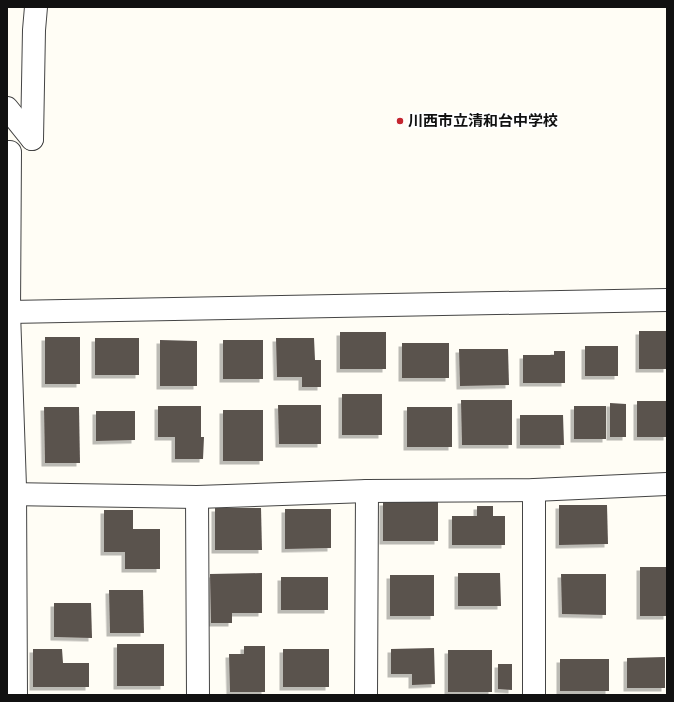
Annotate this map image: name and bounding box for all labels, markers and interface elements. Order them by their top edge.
place label: 川西市立清和台中学校 [408,112,558,130]
marker: 川西市立清和台中学校 [395,116,405,126]

